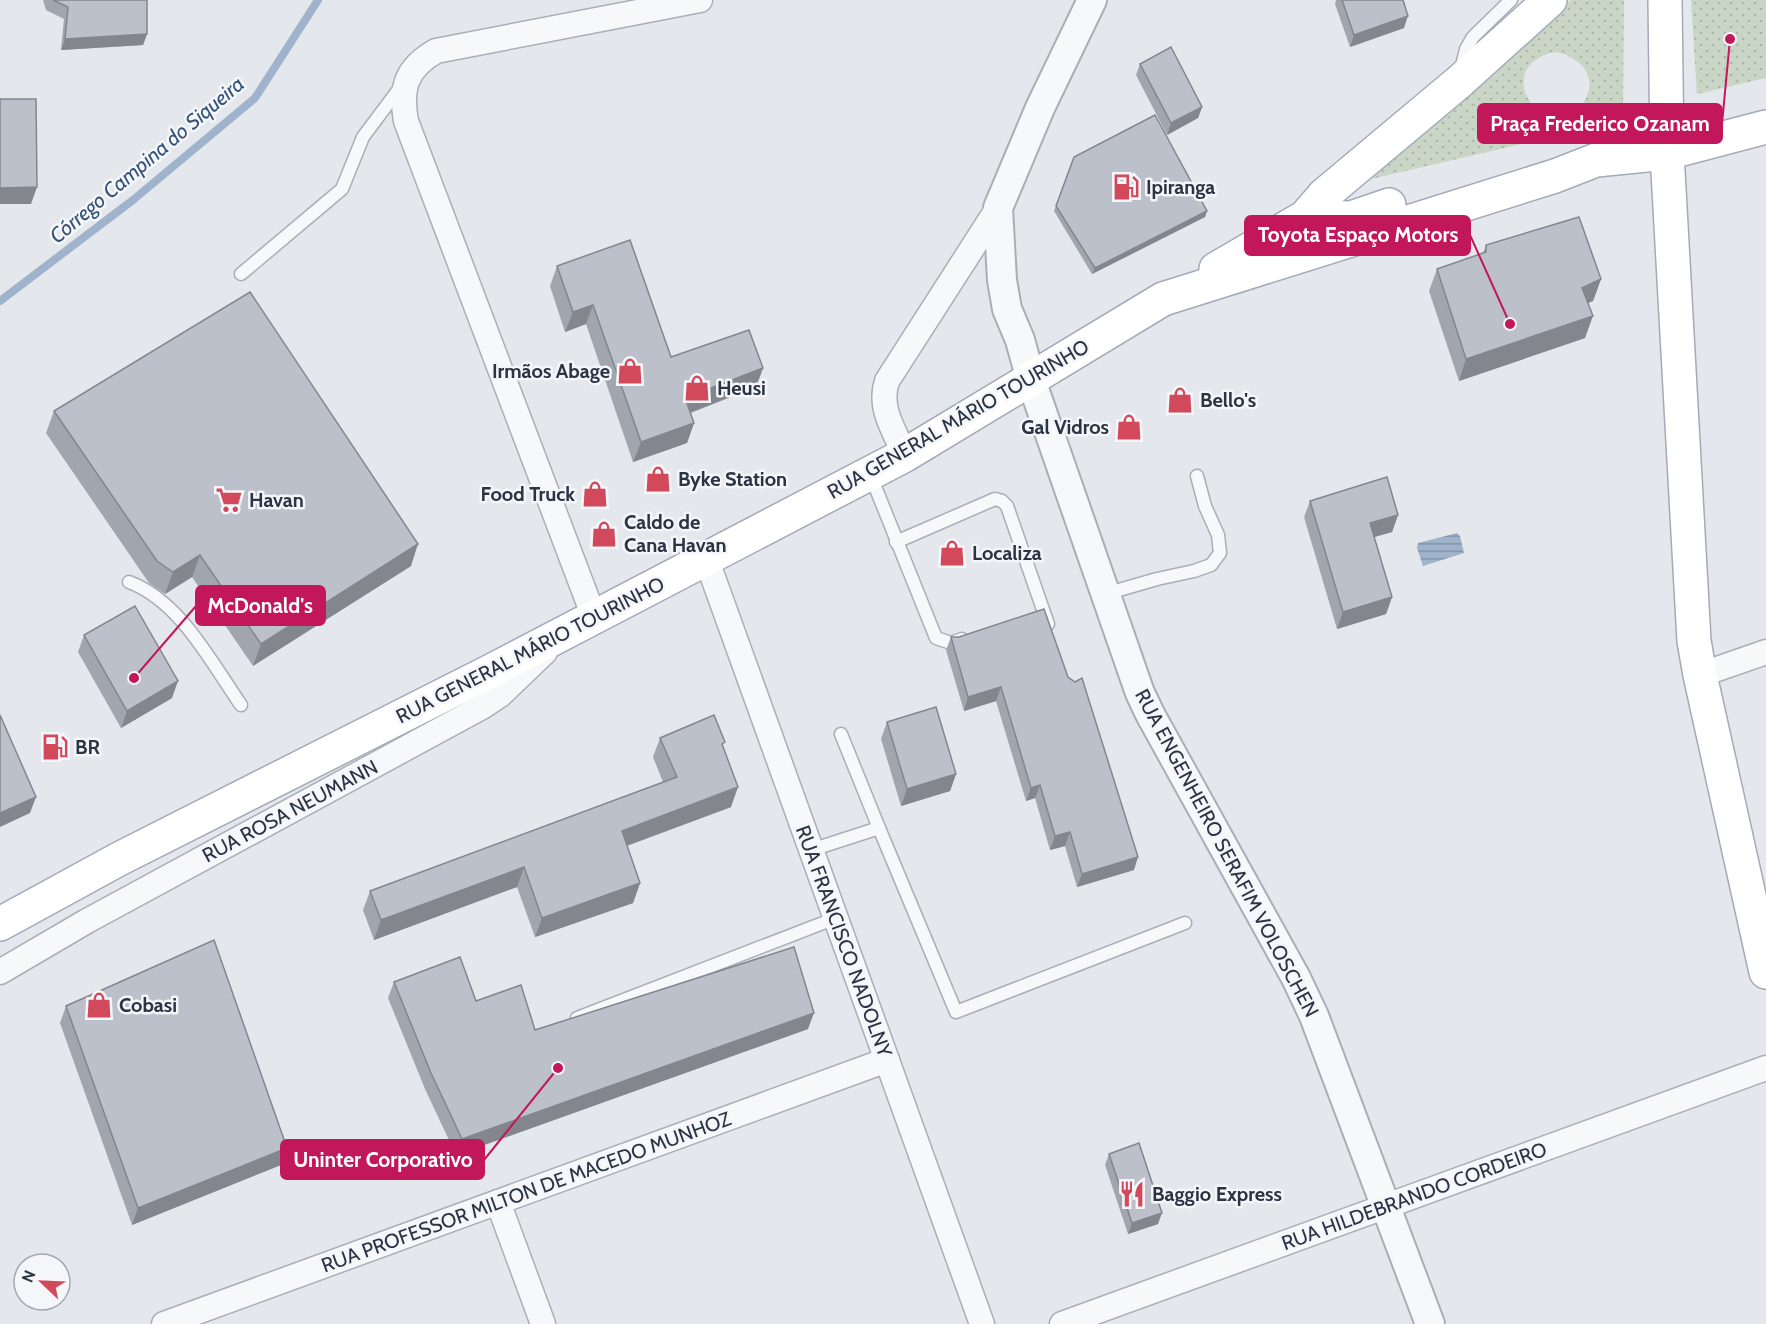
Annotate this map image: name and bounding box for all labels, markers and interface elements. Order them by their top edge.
water label: Córrego Campina do Siqueira [44,71,249,248]
callout: Praça Frederico Ozanam [1478,104,1722,143]
text: Praça Frederico Ozanam [1490,111,1710,136]
fuel station icon: Ipiranga [1111,172,1141,202]
place label: Ipiranga [1146,175,1215,199]
callout: Toyota Espaço Motors [1245,216,1470,255]
text: Toyota Espaço Motors [1258,222,1458,247]
street label: RUA GENERAL MÁRIO TOURINHO [823,334,1093,504]
shop icon: Irmãos Abage [615,356,645,386]
place label: Irmãos Abage [492,359,610,383]
shop icon: Heusi [682,373,712,403]
place label: Heusi [717,376,766,400]
shop icon: Bello's [1165,385,1195,415]
place label: Bello's [1200,388,1256,412]
shop icon: Gal Vidros [1114,412,1144,442]
place label: Gal Vidros [1021,415,1109,439]
shop icon: Byke Station [643,464,673,494]
place label: Byke Station [678,467,787,491]
shop icon: Food Truck [580,479,610,509]
place label: Food Truck [481,482,575,506]
supermarket icon: Havan [214,485,244,515]
place label: Havan [249,488,304,512]
place label: Caldo de Cana Havan [624,510,726,557]
shop icon: Caldo de Cana Havan [589,519,619,549]
shop icon: Localiza [937,538,967,568]
place label: Localiza [972,541,1042,565]
street label: RUA GENERAL MÁRIO TOURINHO [392,572,668,728]
callout: McDonald's [196,586,325,625]
text: McDonald's [207,593,313,618]
street label: RUA ENGENHEIRO SERAFIM VOLOSCHEN [1130,685,1324,1021]
fuel station icon: BR [40,732,70,762]
place label: BR [75,735,101,759]
street label: RUA ROSA NEUMANN [198,755,382,867]
street label: RUA FRANCISCO NADOLNY [791,822,897,1061]
shop icon: Cobasi [84,990,114,1020]
place label: Cobasi [119,993,177,1017]
street label: RUA PROFESSOR MILTON DE MACEDO MUNHOZ [318,1107,734,1277]
street label: RUA HILDEBRANDO CORDEIRO [1278,1137,1550,1255]
callout: Uninter Corporativo [281,1140,484,1179]
text: Uninter Corporativo [293,1147,473,1172]
restaurant icon: Baggio Express [1117,1179,1147,1209]
place label: Baggio Express [1152,1182,1282,1206]
north arrow [12,1252,72,1312]
text: N [18,1267,40,1285]

